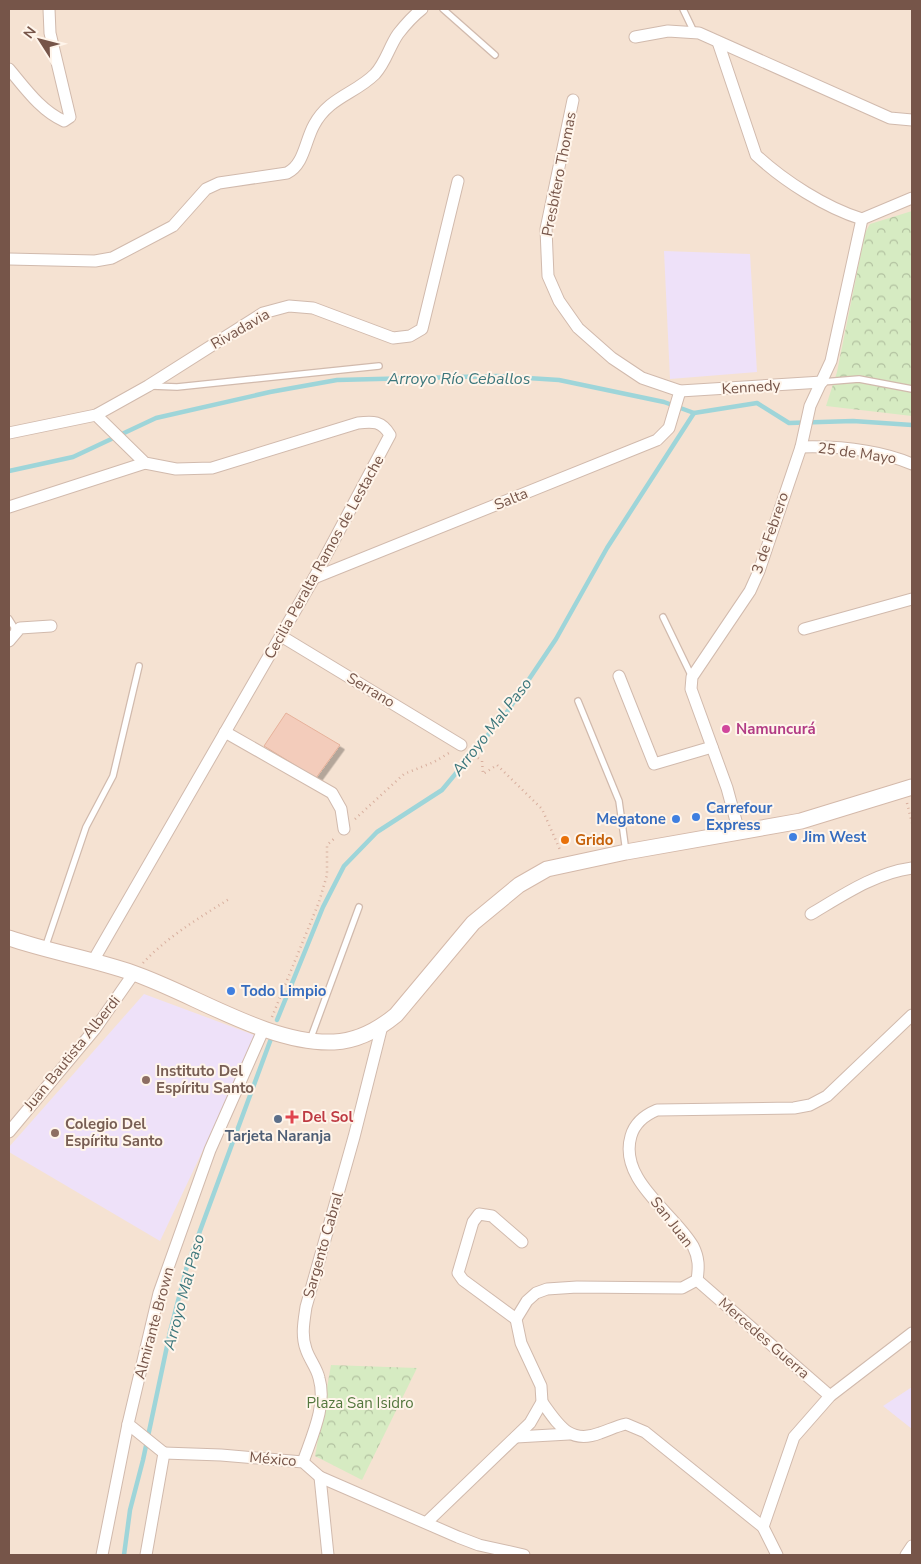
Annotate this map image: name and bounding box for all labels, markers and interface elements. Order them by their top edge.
north arrow [15,15,65,65]
text: N [19,23,41,42]
street label: Presbítero Thomas [537,110,581,238]
street label: Rivadavia [207,304,273,354]
water label: Arroyo Río Ceballos [387,368,531,390]
street label: Kennedy [721,375,781,399]
street label: 25 de Mayo [816,438,898,468]
street label: Cecilia Peralta Ramos de Lestache [259,452,389,662]
street label: Salta [491,483,531,515]
street label: 3 de Febrero [747,490,793,576]
street label: Serrano [343,668,399,712]
water label: Arroyo Mal Paso [446,673,537,781]
place label: Namuncurá [736,719,816,739]
marker: Namuncurá [720,723,732,735]
place label: Carrefour Express [706,798,772,835]
place label: Megatone [596,809,666,829]
marker: Carrefour Express [690,811,702,823]
marker: Megatone [670,813,682,825]
place label: Jim West [802,827,866,847]
place label: Grido [575,830,614,850]
marker: Jim West [787,831,799,843]
marker: Grido [559,834,571,846]
place label: Todo Limpio [241,981,327,1001]
marker: Todo Limpio [225,985,237,997]
street label: Juan Bautista Alberdi [19,991,125,1115]
place label: Instituto Del Espíritu Santo [156,1061,254,1098]
marker: Instituto Del Espíritu Santo [140,1074,152,1086]
place label: Del Sol [302,1107,354,1127]
marker: Del Sol [286,1111,298,1123]
marker: Tarjeta Naranja [272,1113,284,1125]
place label: Colegio Del Espíritu Santo [65,1114,163,1151]
place label: Tarjeta Naranja [225,1126,331,1146]
marker: Colegio Del Espíritu Santo [49,1127,61,1139]
street label: Sargento Cabral [298,1189,348,1300]
street label: San Juan [646,1192,698,1252]
water label: Arroyo Mal Paso [158,1232,210,1353]
street label: Almirante Brown [129,1265,179,1381]
street label: Mercedes Guerra [714,1293,814,1383]
park label: Plaza San Isidro [306,1393,414,1413]
street label: México [249,1447,297,1471]

